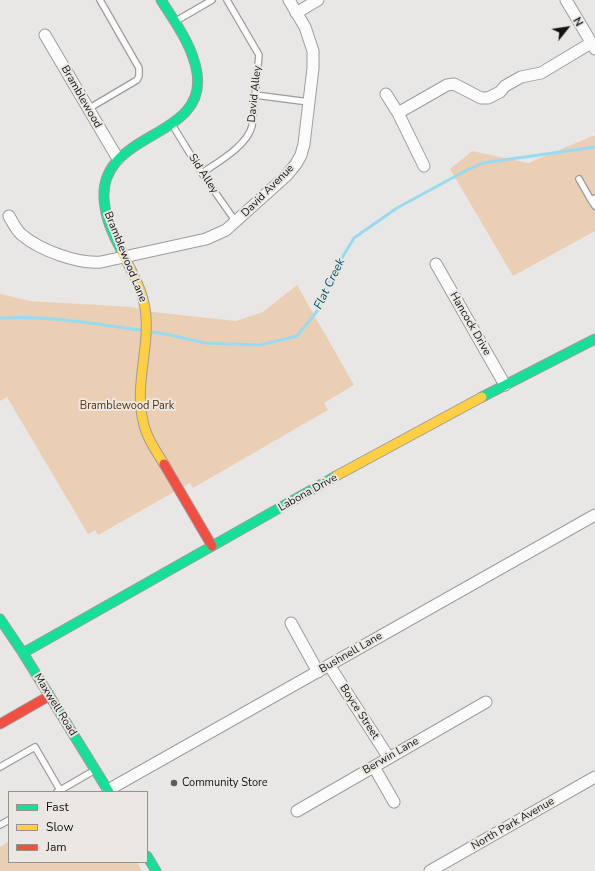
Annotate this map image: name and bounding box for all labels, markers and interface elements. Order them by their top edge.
north arrow [547,8,587,48]
text: N [569,14,586,29]
street label: Bramblewood [58,63,104,131]
street label: David Alley [245,65,265,123]
street label: Sid Alley [185,152,221,196]
street label: David Avenue [239,162,297,220]
street label: Bramblewood Lane [101,210,149,304]
water label: Flat Creek [312,256,348,312]
street label: Hancock Drive [447,290,493,358]
park label: Bramblewood Park [80,399,174,413]
street label: Labona Drive [276,471,340,515]
street label: Bushnell Lane [317,630,385,676]
street label: Maxwell Road [31,671,79,739]
street label: Boyce Street [336,682,382,742]
street label: Berwin Lane [361,735,421,777]
place label: Community Store [182,776,268,790]
marker: Community Store [169,778,179,788]
legend [8,791,148,863]
street label: North Park Avenue [469,795,557,853]
text: Fast [46,799,69,815]
text: Slow [46,819,74,835]
text: Jam [46,839,67,855]

